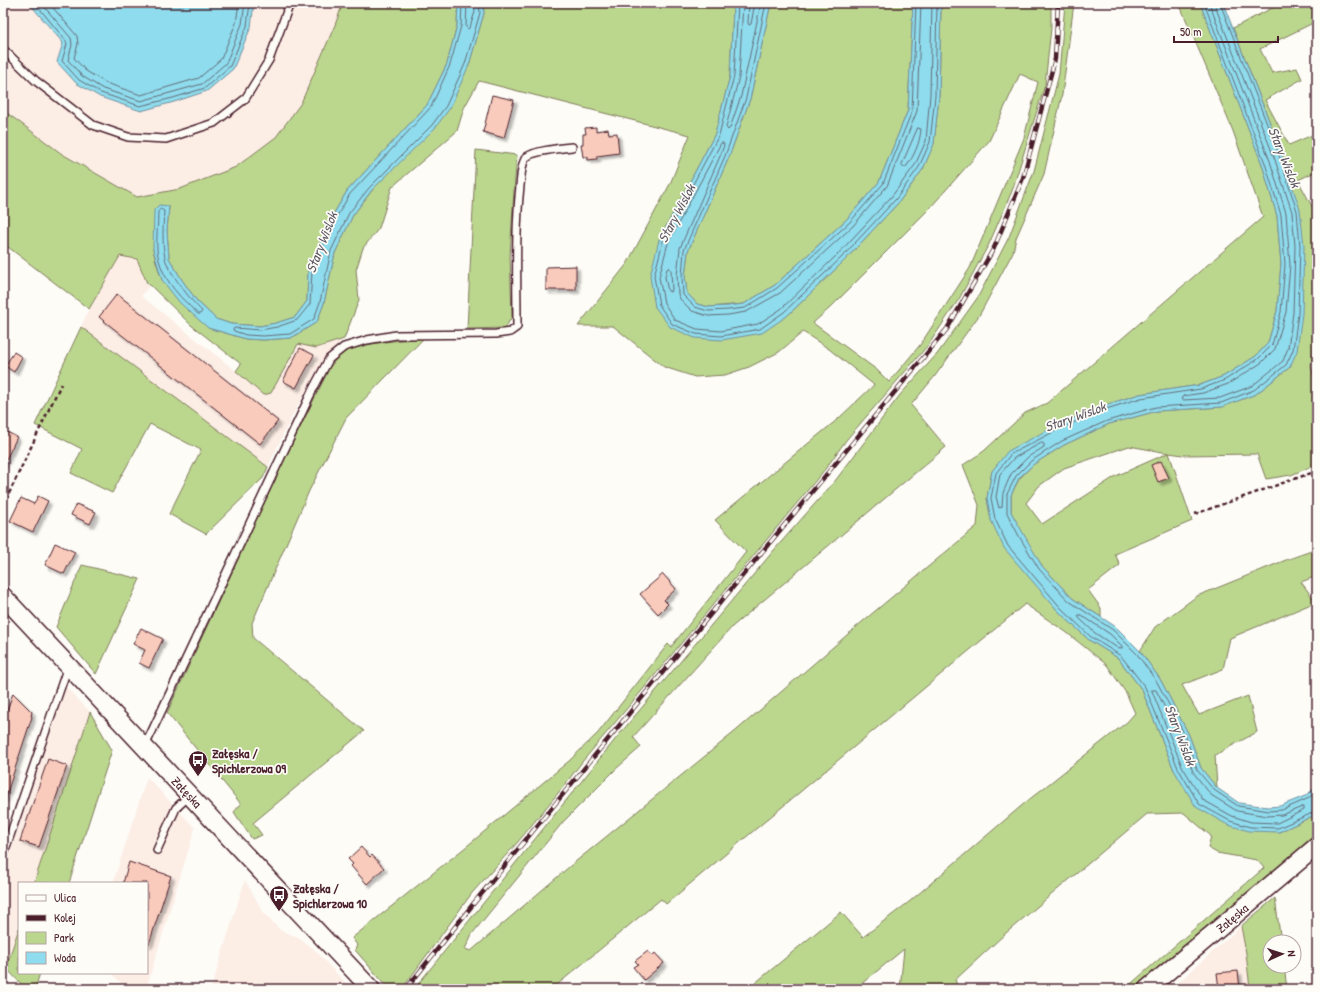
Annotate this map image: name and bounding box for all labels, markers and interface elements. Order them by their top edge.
scale bar [1174,18,1278,44]
text: 50 m [1180,23,1201,40]
water label: Stary Wislok [1263,124,1306,192]
water label: Stary Wislok [653,179,701,246]
water label: Stary Wislok [301,208,343,275]
water label: Stary Wislok [1042,396,1110,437]
water label: Stary Wislok [1160,702,1202,770]
place label: Załęska / Spichlerzowa 09 [212,744,286,778]
bus stop icon: Załęska / Spichlerzowa 09 [187,749,209,777]
street label: Załęska [168,772,206,812]
place label: Załęska / Spichlerzowa 10 [293,879,367,913]
legend [18,882,148,974]
bus stop icon: Załęska / Spichlerzowa 10 [268,884,290,912]
text: Ulica [54,889,76,906]
street label: Załęska [1212,899,1252,937]
text: Kolej [54,909,76,926]
text: Park [54,929,74,946]
north arrow [1262,934,1302,974]
text: Woda [54,949,76,966]
text: N [1285,950,1299,957]

